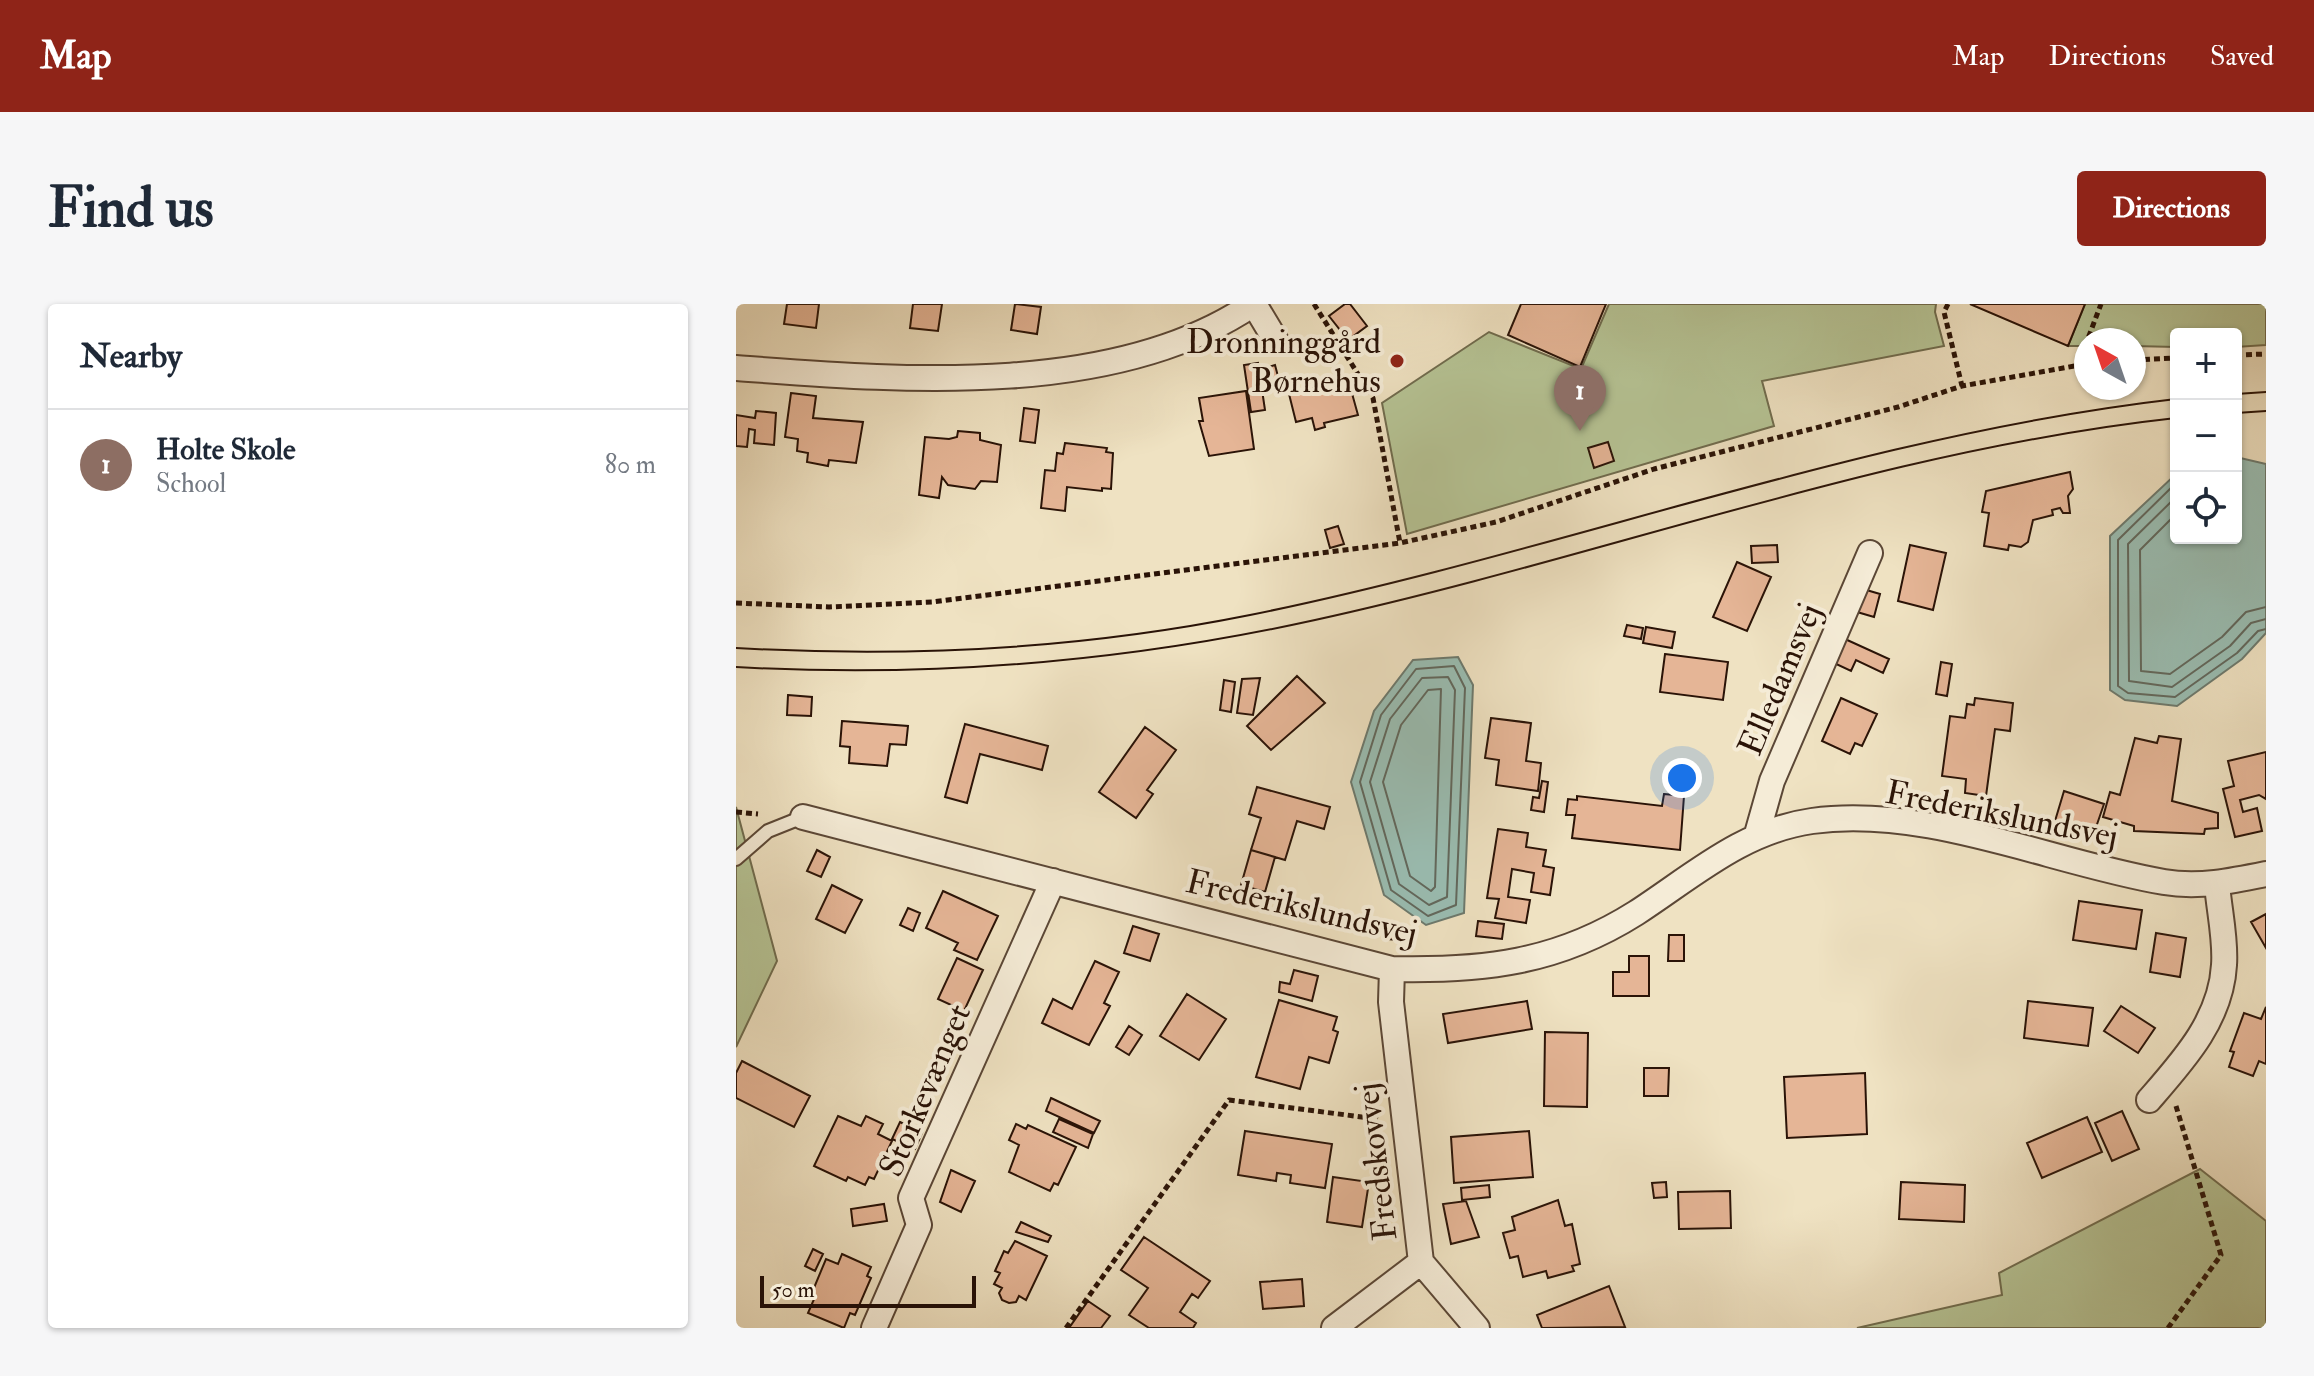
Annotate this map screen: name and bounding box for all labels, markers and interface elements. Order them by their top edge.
text: Map [40,32,111,80]
text: Map [1952,39,2005,74]
text: Directions [2049,39,2166,74]
text: Saved [2210,39,2274,74]
button: Directions [2077,171,2266,246]
text: Find us [48,173,214,244]
place label: Dronninggård Børnehus [1186,321,1381,403]
north arrow [2074,328,2146,400]
map controls [2170,328,2242,544]
button: + [2170,328,2242,400]
text: Nearby [80,335,182,378]
marker: Dronninggård Børnehus [1388,352,1406,370]
pin: 1 [1554,365,1606,431]
button: − [2170,400,2242,472]
text: Holte Skole [156,431,295,468]
text: 1 [101,449,111,481]
text: 80 m [605,449,656,481]
text: School [156,468,226,500]
button: locate [2170,472,2242,544]
street label: Elledamsvej [1729,597,1832,762]
your location [1662,758,1702,798]
street label: Frederikslundsvej [1882,771,2122,858]
street label: Frederikslundsvej [1182,860,1421,955]
street label: Storkevænget [870,998,981,1183]
street label: Fredskovvej [1345,1081,1407,1243]
scale bar [760,1272,976,1308]
text: 50 m [772,1276,814,1304]

